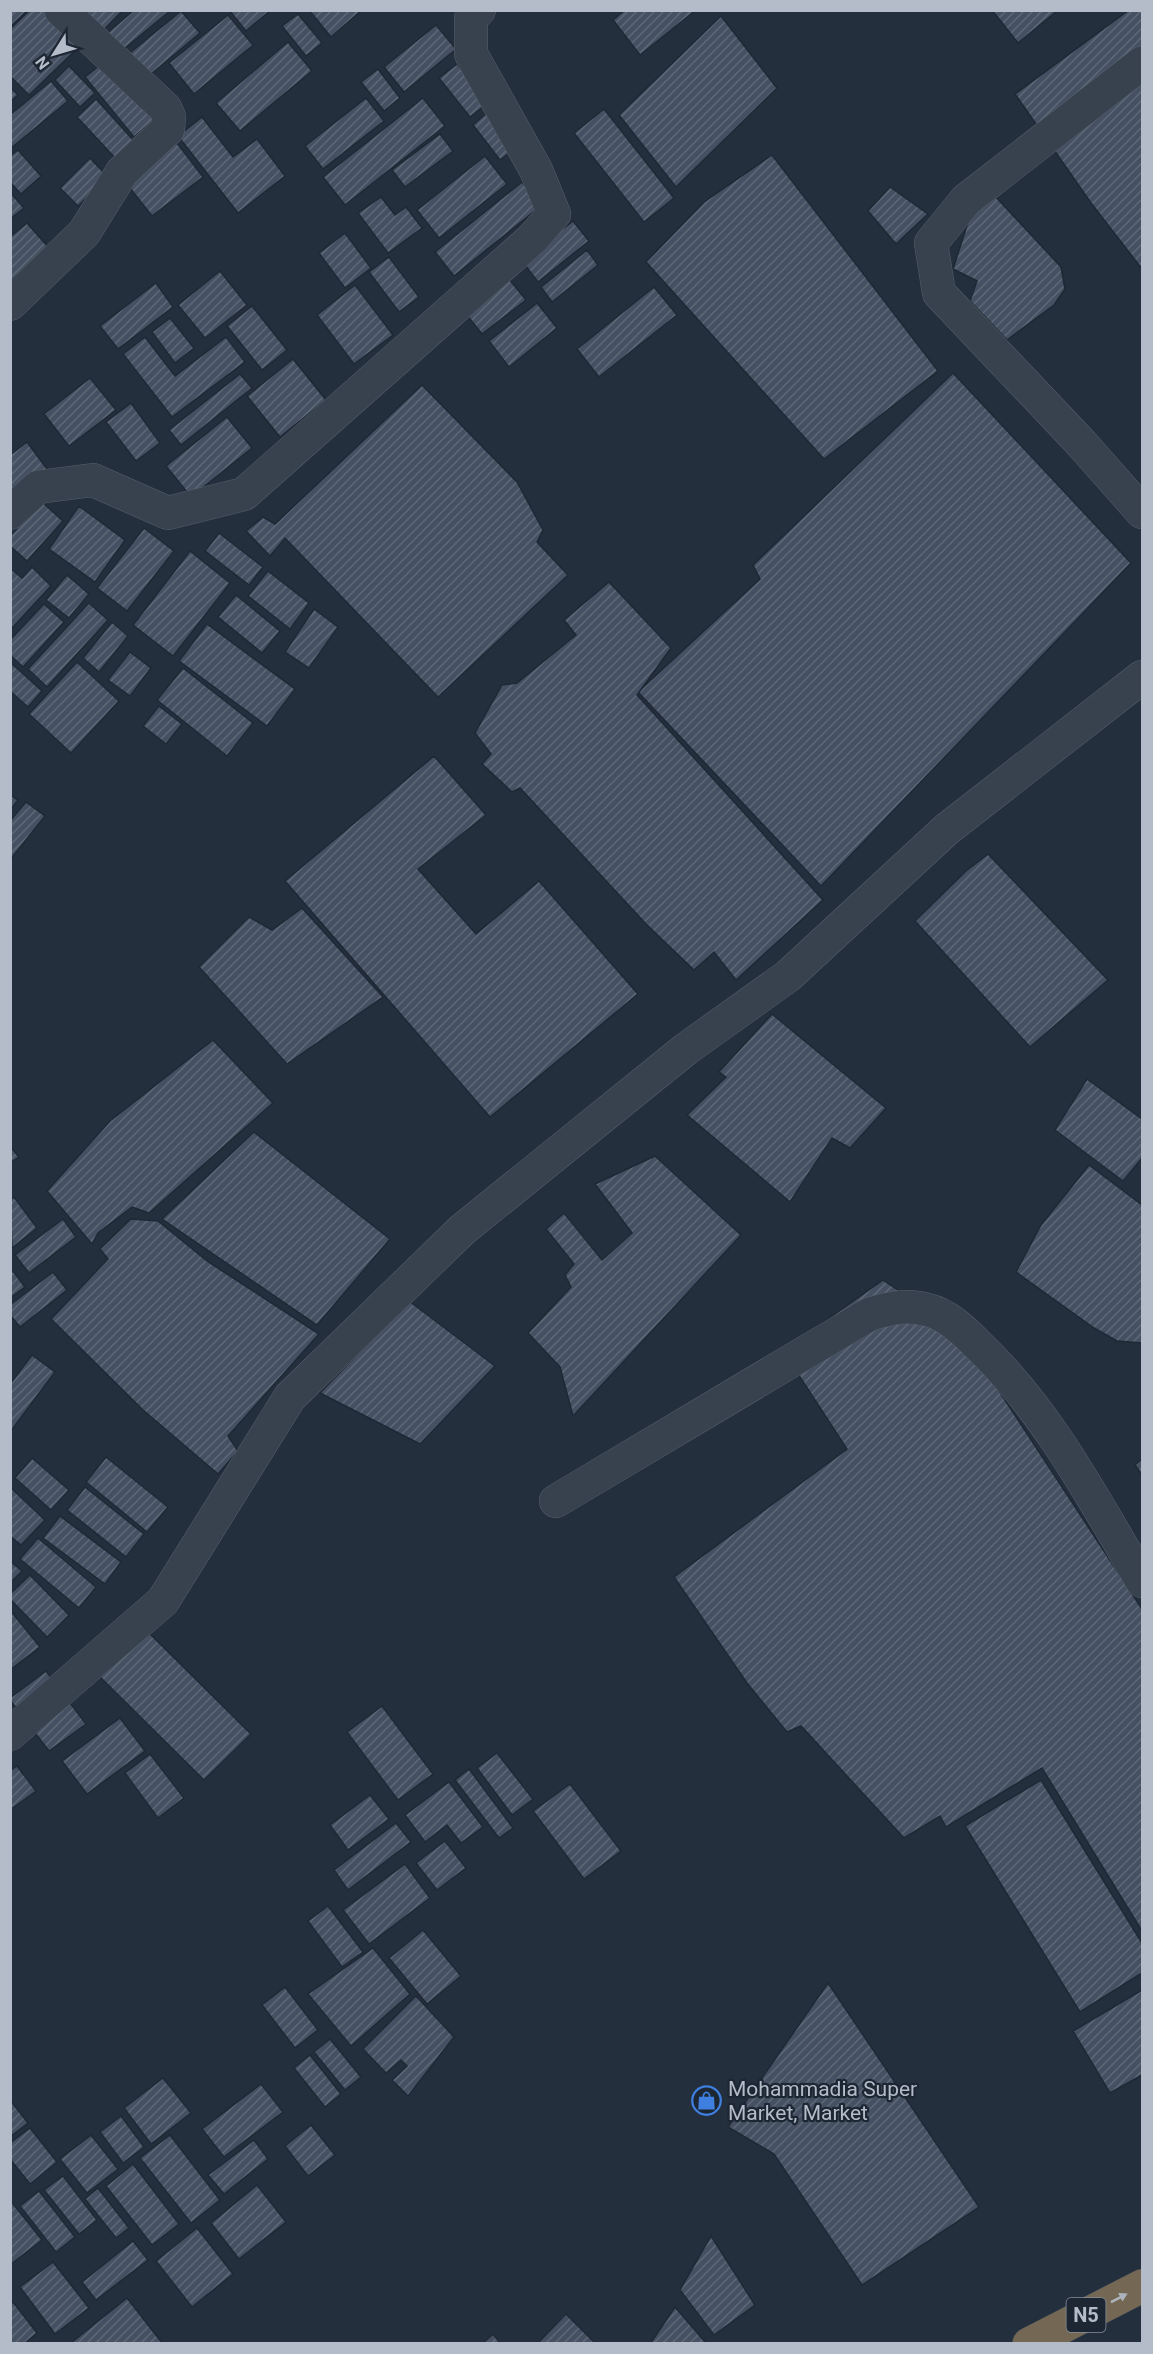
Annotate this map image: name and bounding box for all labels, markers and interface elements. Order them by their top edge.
north arrow [24,24,84,84]
text: N [31,52,53,73]
place label: Mohammadia Super Market, Market [728,2077,917,2125]
shop icon: Mohammadia Super Market, Market [691,2085,723,2117]
one-way arrow [1111,2293,1128,2303]
road number: N5 [1066,2298,1106,2332]

